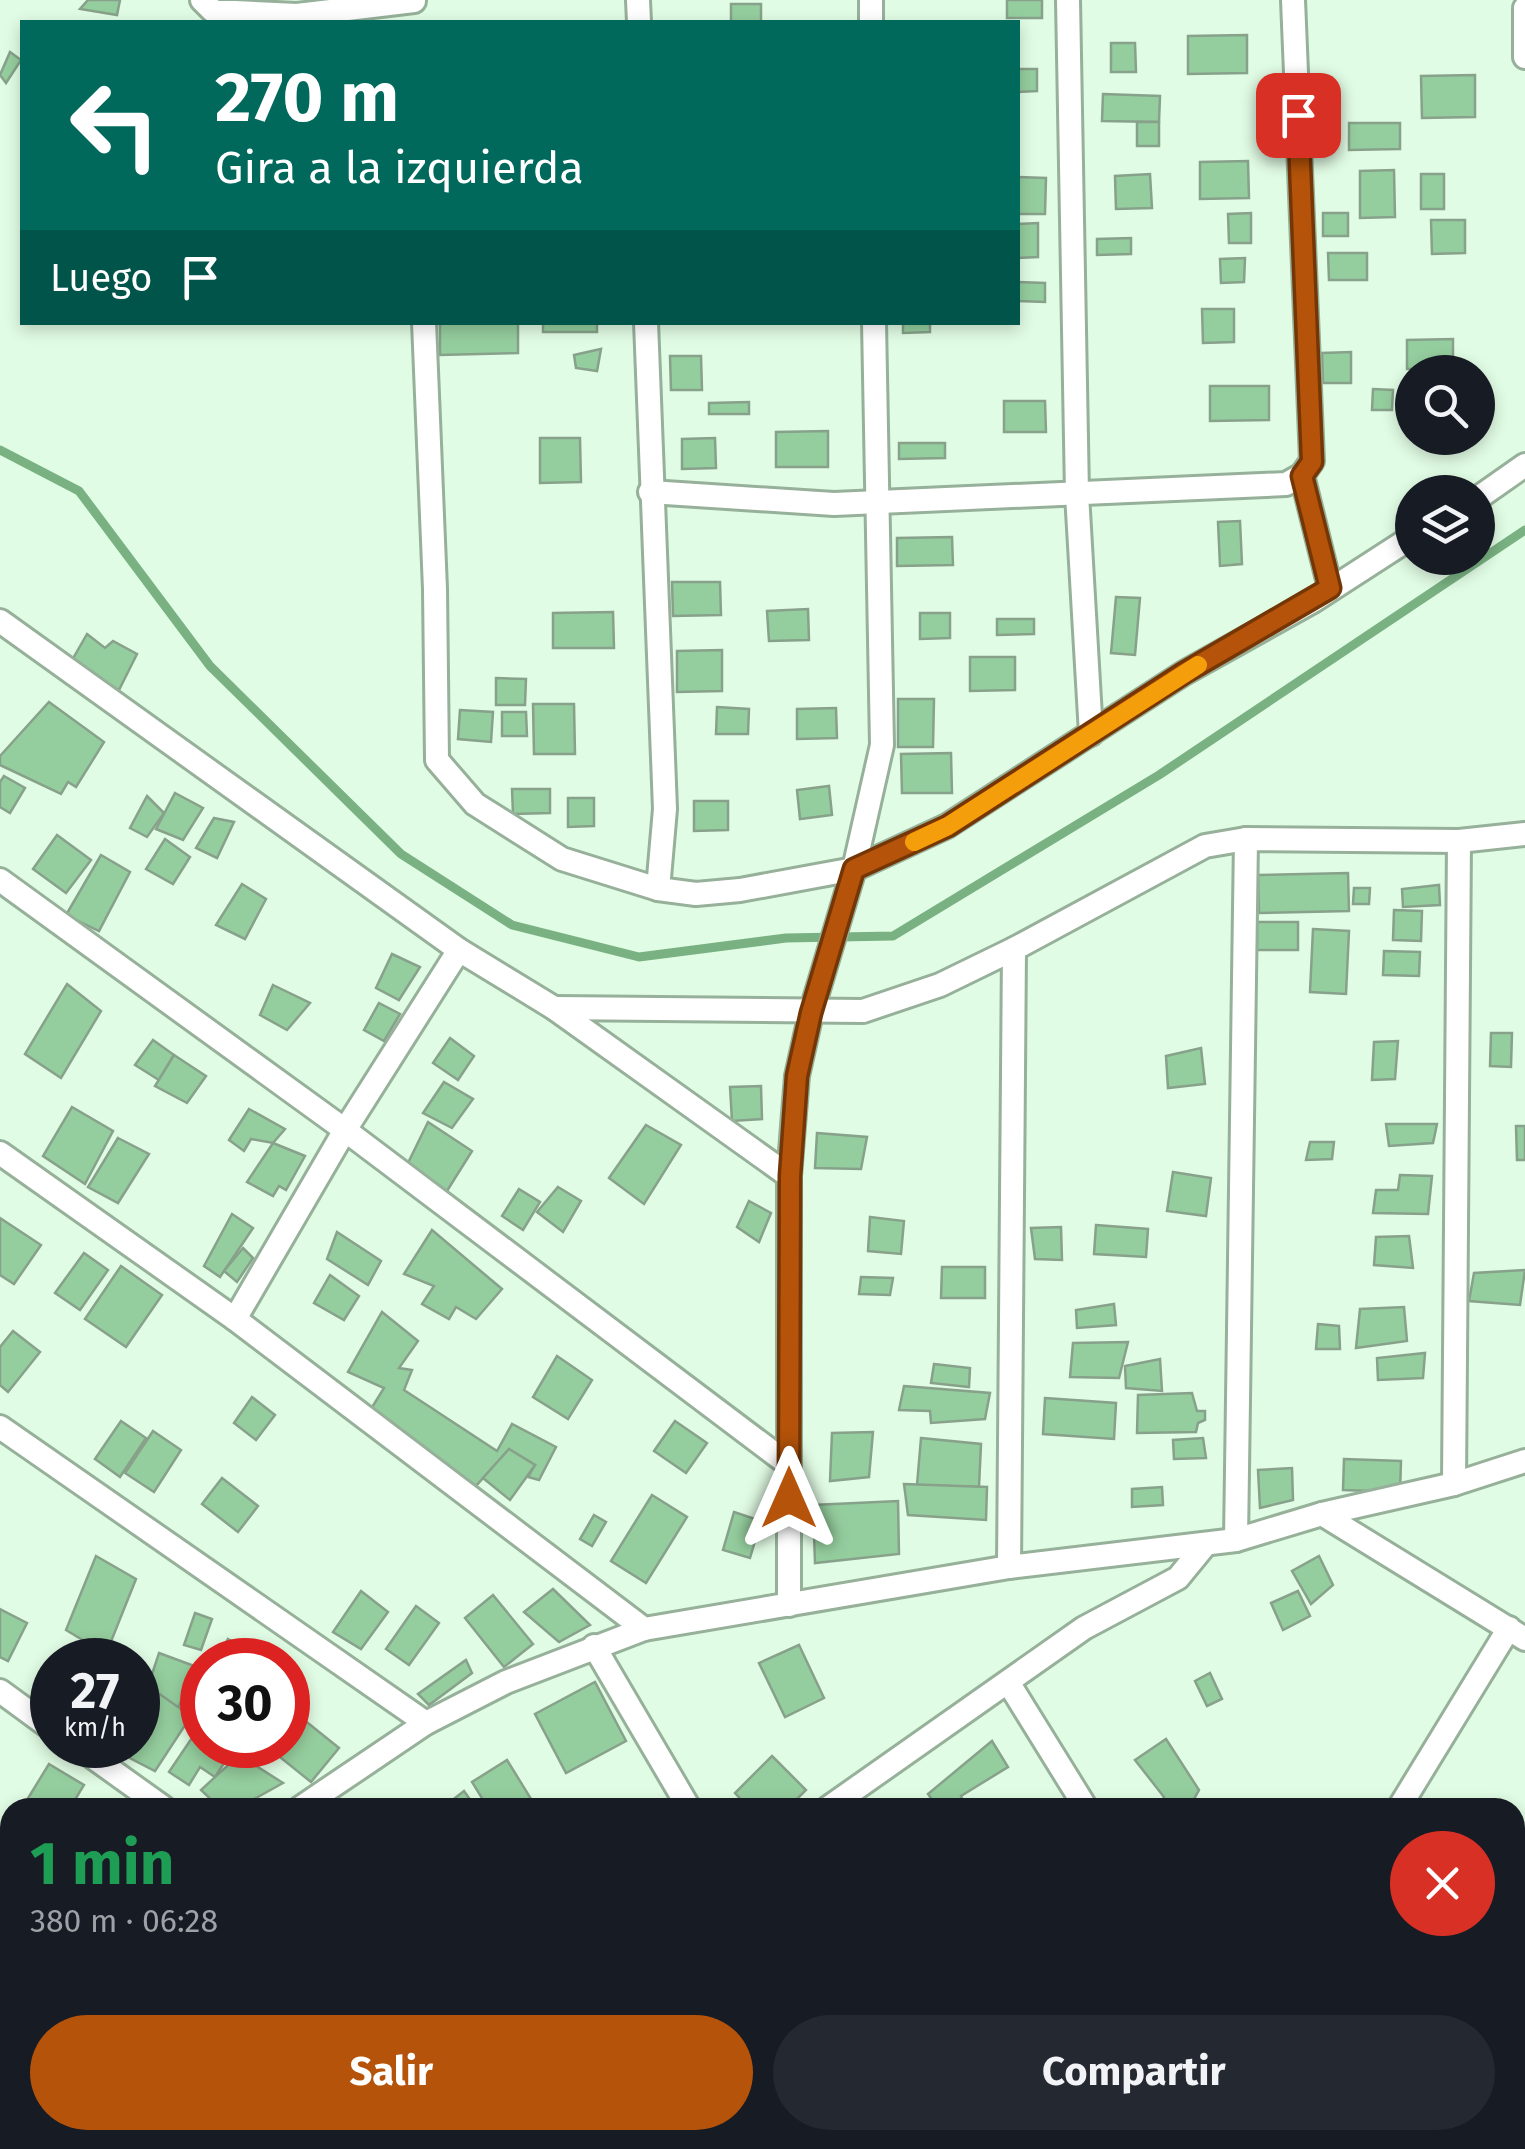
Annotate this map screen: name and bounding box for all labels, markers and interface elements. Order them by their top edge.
text: 270 m [215,56,399,140]
icon: left [50,60,180,190]
pin [1256,73,1341,158]
icon: arrive [1271,88,1326,143]
text: Gira a la izquierda [215,141,584,195]
icon: arrive [173,250,228,305]
text: Luego [50,255,153,301]
map controls [1395,355,1495,575]
button: search [1395,355,1495,455]
button: layers [1395,475,1495,575]
position arrow [737,1446,841,1550]
speed limit sign: 30 [180,1638,310,1768]
text: 27 [71,1661,119,1721]
text: km/h [64,1713,126,1743]
text: 1 min [30,1828,174,1900]
button: close [1390,1831,1495,1936]
text: 380 m · 06:28 [30,1902,218,1940]
button: Salir [30,2015,753,2130]
button: Compartir [773,2015,1495,2130]

